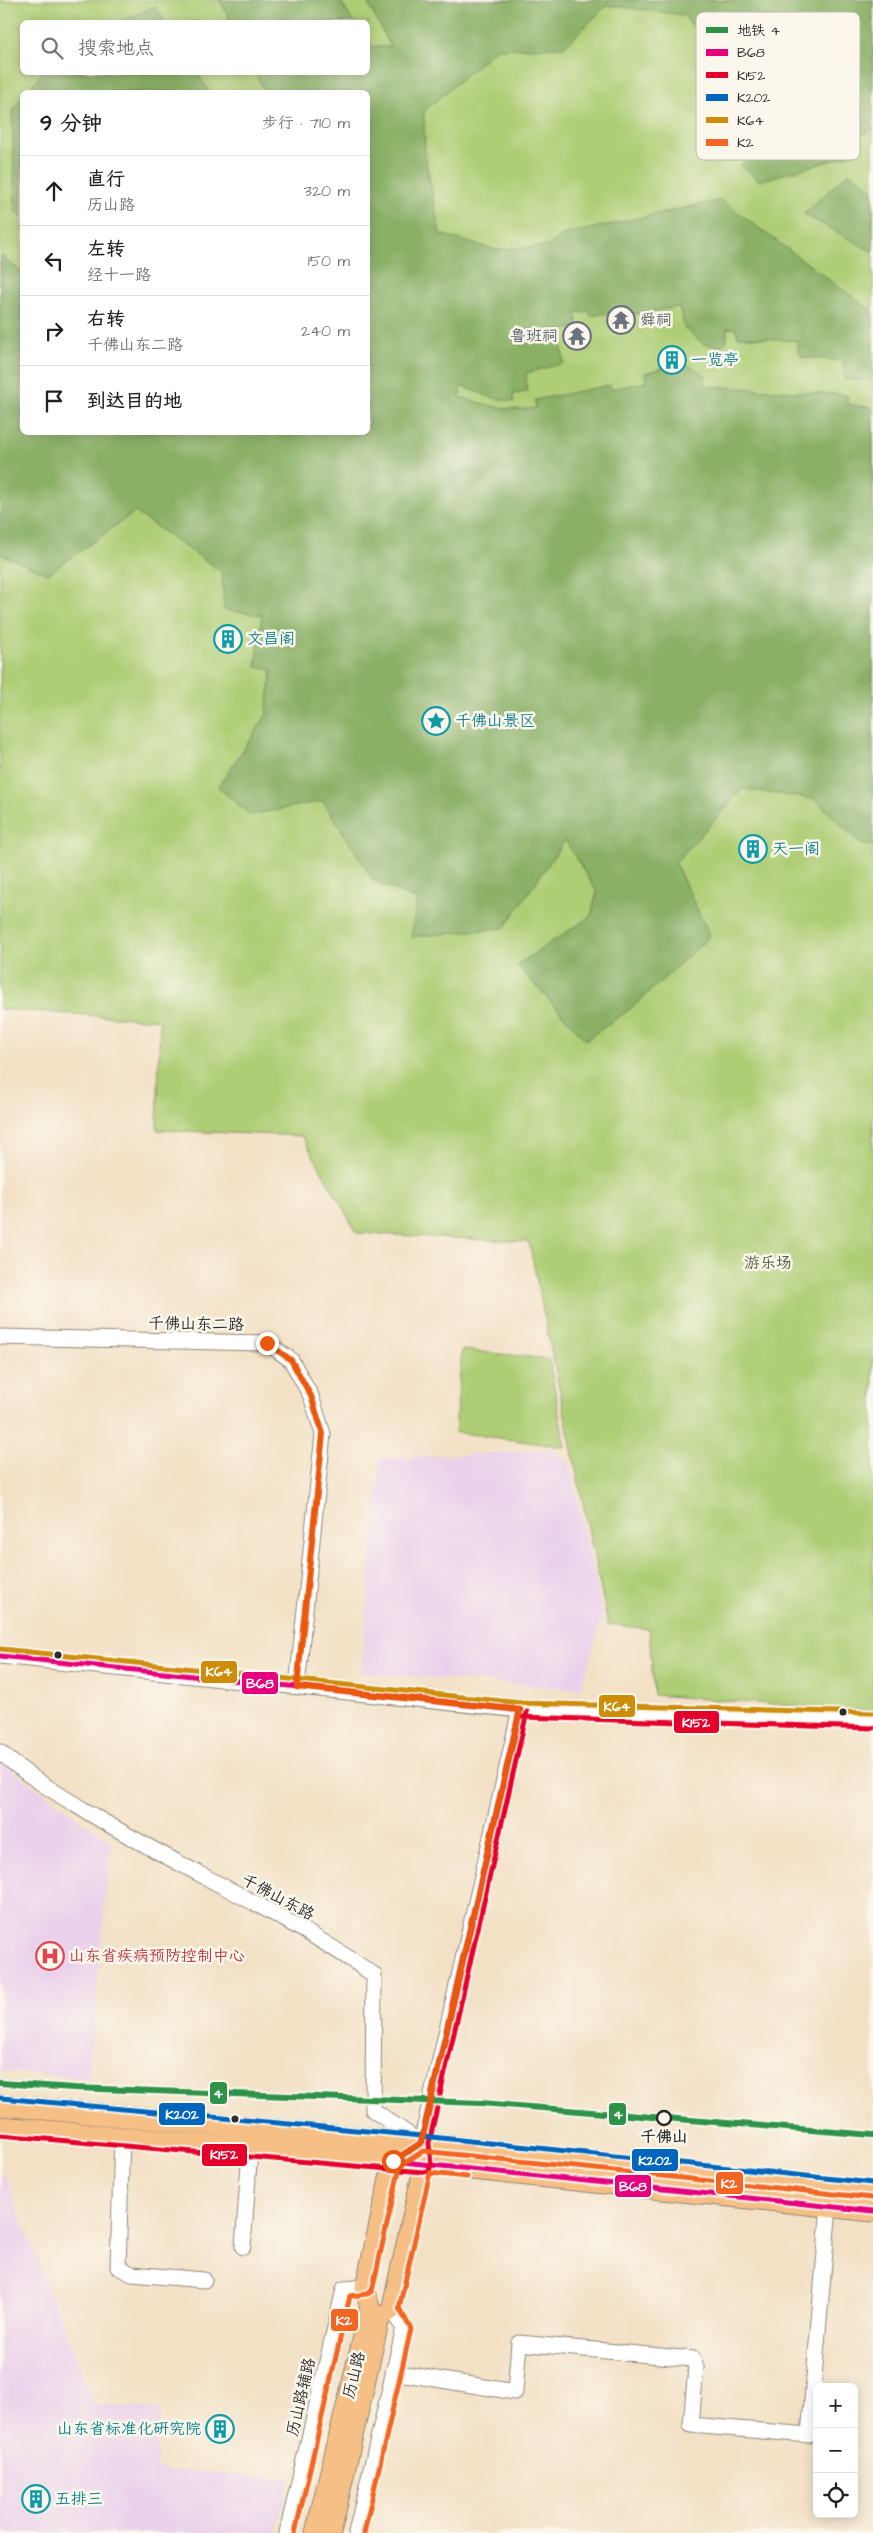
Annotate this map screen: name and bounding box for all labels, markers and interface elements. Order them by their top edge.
legend [696,12,860,160]
search box [20,20,370,75]
text: 地铁 4 [737,21,781,41]
icon: search [38,34,66,62]
text: 搜索地点 [78,35,154,62]
text: B68 [737,43,765,63]
text: K152 [737,66,765,86]
text: K202 [737,88,770,108]
text: 9 分钟 [40,109,102,138]
text: K64 [737,111,764,131]
text: 步行 · 710 m [262,112,350,134]
text: K2 [737,133,754,153]
text: 直行 [87,166,125,193]
icon: ahead [40,177,68,205]
text: 320 m [304,180,350,202]
text: 历山路 [87,194,135,216]
text: 左转 [87,236,125,263]
icon: left [40,247,68,275]
text: 150 m [308,250,350,272]
text: 经十一路 [87,264,151,286]
temple icon: 舜祠 [606,305,636,335]
text: 右转 [87,306,125,333]
place label: 舜祠 [640,309,672,331]
icon: right [40,317,68,345]
text: 240 m [301,320,350,342]
temple icon: 鲁班祠 [562,321,592,351]
place label: 鲁班祠 [510,325,558,347]
text: 千佛山东二路 [87,334,183,356]
building icon: 一览亭 [657,345,687,375]
place label: 一览亭 [691,349,739,371]
icon: arrive [40,387,68,415]
text: 到达目的地 [87,388,182,415]
building icon: 文昌阁 [213,624,243,654]
place label: 文昌阁 [247,628,295,650]
place icon: 千佛山景区 [421,706,451,736]
place label: 千佛山景区 [455,710,535,732]
building icon: 天一阁 [738,834,768,864]
place label: 天一阁 [772,838,820,860]
park label: 游乐场 [744,1252,792,1274]
street label: 千佛山东二路 [148,1312,244,1336]
route end [256,1332,279,1355]
unlabelled marker [53,1650,63,1660]
line badge: K64 [200,1660,238,1684]
text: K64 [206,1662,233,1682]
line badge: B68 [241,1671,279,1695]
text: B68 [246,1674,274,1694]
line badge: K64 [598,1694,636,1718]
text: K64 [604,1697,631,1717]
unlabelled marker [838,1707,848,1717]
line badge: K152 [673,1710,720,1734]
text: K152 [682,1713,711,1733]
street label: 千佛山东路 [238,1869,318,1925]
hospital icon: 山东省疾病预防控制中心 [35,1941,65,1971]
place label: 山东省疾病预防控制中心 [69,1945,245,1967]
line badge: 4 [209,2081,228,2105]
text: 4 [213,2084,223,2104]
line badge: K202 [158,2102,206,2126]
line badge: 4 [608,2102,627,2126]
text: K202 [165,2105,200,2125]
text: 4 [613,2105,623,2125]
marker: 千佛山 [656,2110,672,2126]
unlabelled marker [230,2114,240,2124]
place label: 千佛山 [640,2126,688,2148]
line badge: K152 [201,2143,248,2167]
text: K152 [210,2145,239,2165]
line badge: K202 [631,2148,679,2172]
route start [382,2150,405,2173]
text: K202 [638,2151,673,2171]
line badge: K2 [715,2171,744,2195]
line badge: B68 [614,2174,652,2198]
text: K2 [721,2174,738,2194]
text: B68 [619,2177,647,2197]
line badge: K2 [330,2308,359,2332]
text: K2 [336,2311,353,2331]
street label: 历山路 [338,2349,370,2401]
street label: 历山路辅路 [281,2356,321,2438]
map controls [813,2383,858,2518]
button: + [813,2383,858,2428]
building icon: 山东省标准化研究院 [205,2414,235,2444]
place label: 山东省标准化研究院 [57,2418,201,2440]
button: − [813,2428,858,2473]
button: locate [813,2473,858,2518]
building icon: 五排三 [21,2484,51,2514]
place label: 五排三 [55,2488,103,2510]

